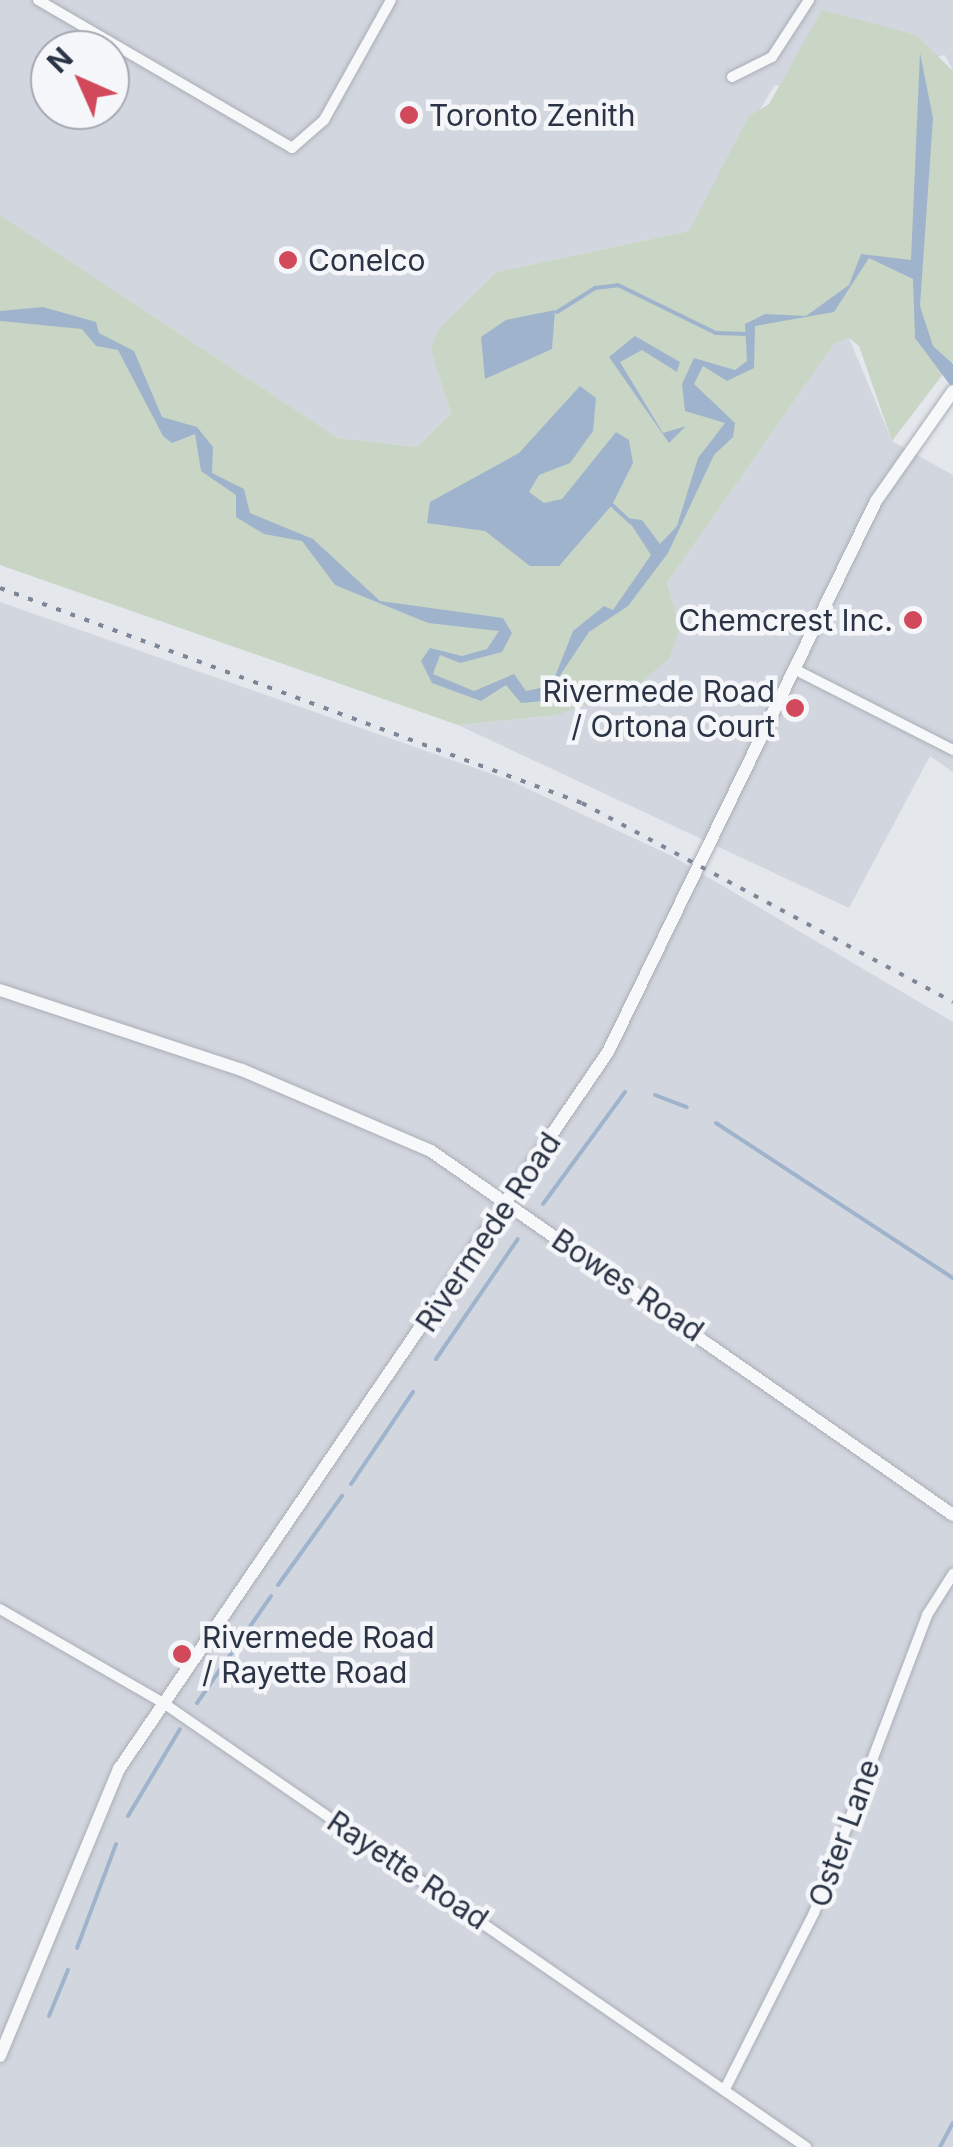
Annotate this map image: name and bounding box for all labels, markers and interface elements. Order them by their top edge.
north arrow [30,30,130,130]
text: N [41,41,80,80]
place label: Toronto Zenith [429,97,635,133]
marker: Toronto Zenith [398,104,420,126]
place label: Conelco [308,242,426,278]
marker: Conelco [277,249,299,271]
place label: Chemcrest Inc. [679,602,893,638]
marker: Chemcrest Inc. [902,609,924,631]
place label: Rivermede Road / Ortona Court [542,673,775,744]
marker: Rivermede Road / Ortona Court [784,697,806,719]
street label: Rivermede Road [408,1126,568,1338]
street label: Bowes Road [545,1221,711,1349]
place label: Rivermede Road / Rayette Road [202,1619,435,1690]
marker: Rivermede Road / Rayette Road [171,1643,193,1665]
street label: Oster Lane [801,1754,887,1912]
street label: Rayette Road [321,1803,495,1937]

